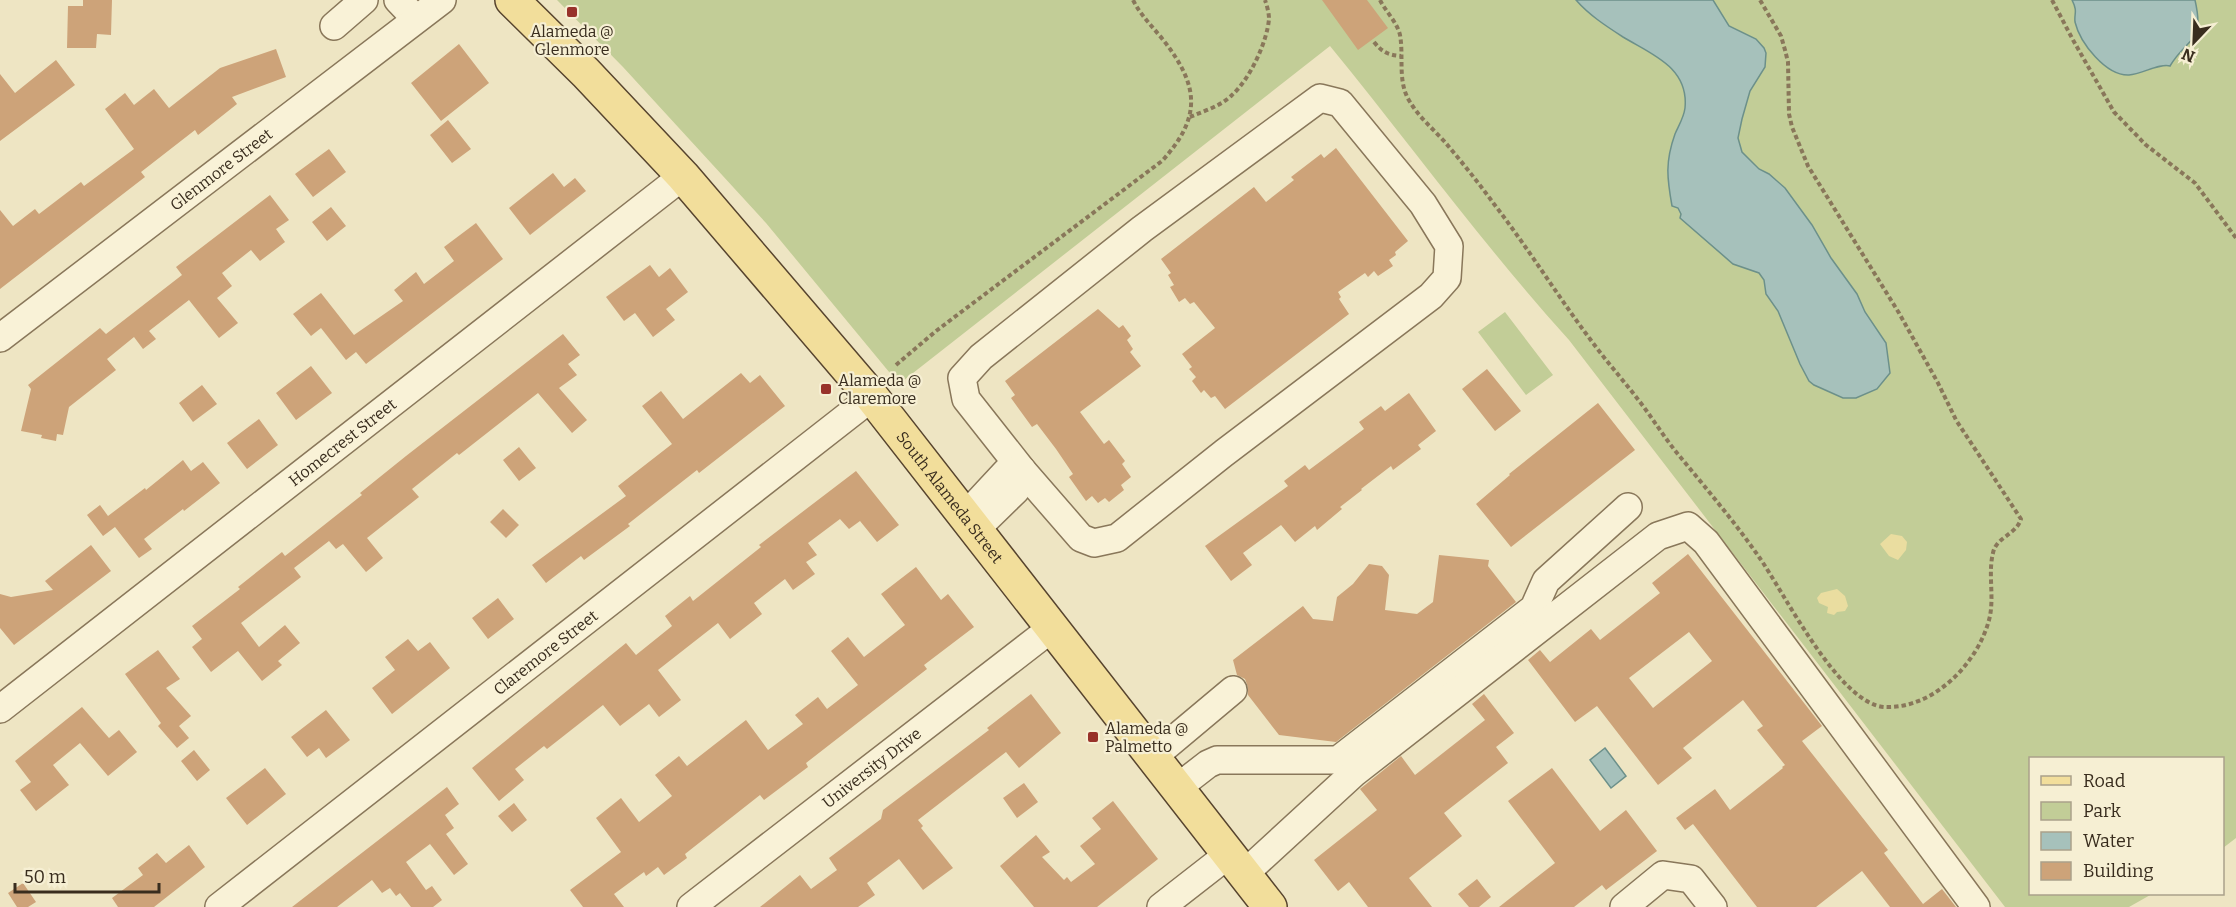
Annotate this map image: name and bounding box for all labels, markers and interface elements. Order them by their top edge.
marker: Alameda @ Glenmore [565,5,579,19]
north arrow [2164,12,2224,72]
place label: Alameda @ Glenmore [530,22,614,59]
text: N [2179,44,2198,67]
street label: Glenmore Street [166,124,276,215]
place label: Alameda @ Claremore [838,371,922,408]
marker: Alameda @ Claremore [819,382,833,396]
street label: Homecrest Street [285,394,400,490]
street label: South Alameda Street [892,427,1007,567]
street label: Claremore Street [490,606,602,699]
place label: Alameda @ Palmetto [1105,719,1189,756]
street label: University Drive [819,724,925,812]
marker: Alameda @ Palmetto [1086,730,1100,744]
legend [2029,757,2224,895]
text: Road [2083,770,2126,792]
text: Park [2083,800,2122,822]
text: Water [2083,830,2134,852]
scale bar [15,856,159,894]
text: Building [2083,860,2154,882]
text: 50 m [24,866,66,888]

